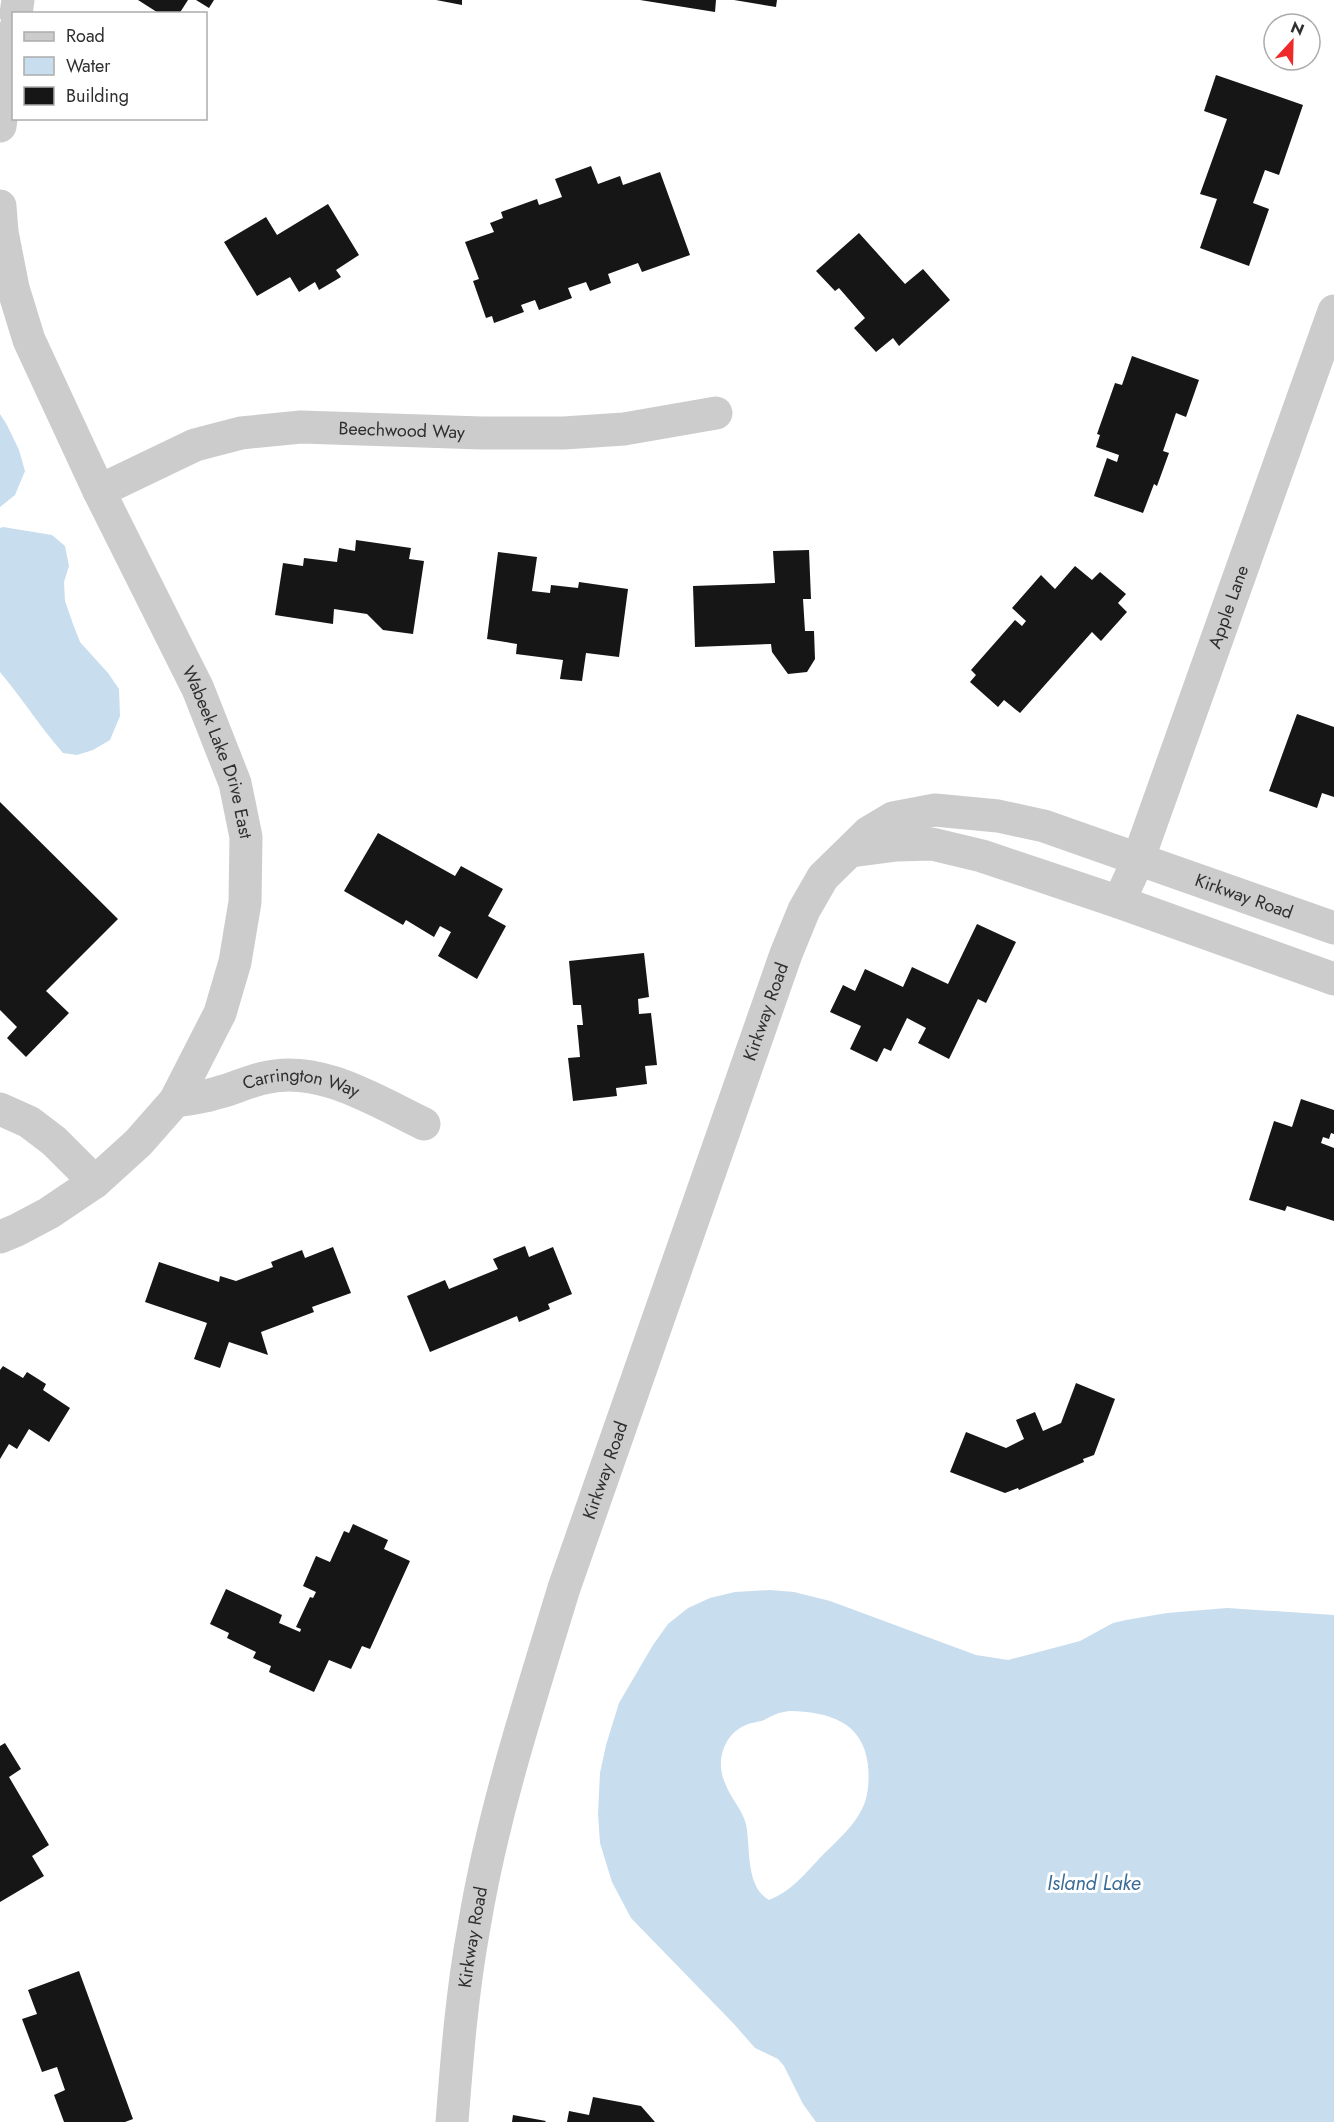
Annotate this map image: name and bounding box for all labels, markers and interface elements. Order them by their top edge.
legend [12,12,207,120]
north arrow [1262,12,1322,72]
text: N [1287,16,1308,42]
text: Road [66,23,105,49]
text: Water [66,53,111,79]
text: Building [66,83,129,109]
street label: Beechwood Way [338,415,465,445]
street label: Apple Lane [1202,562,1255,652]
street label: Wabeek Lake Drive East [176,662,259,842]
street label: Kirkway Road [1192,867,1297,926]
street label: Kirkway Road [737,959,795,1064]
street label: Carrington Way [239,1062,364,1104]
street label: Kirkway Road [576,1418,634,1523]
water label: Island Lake [1047,1869,1141,1898]
street label: Kirkway Road [452,1884,494,1989]

